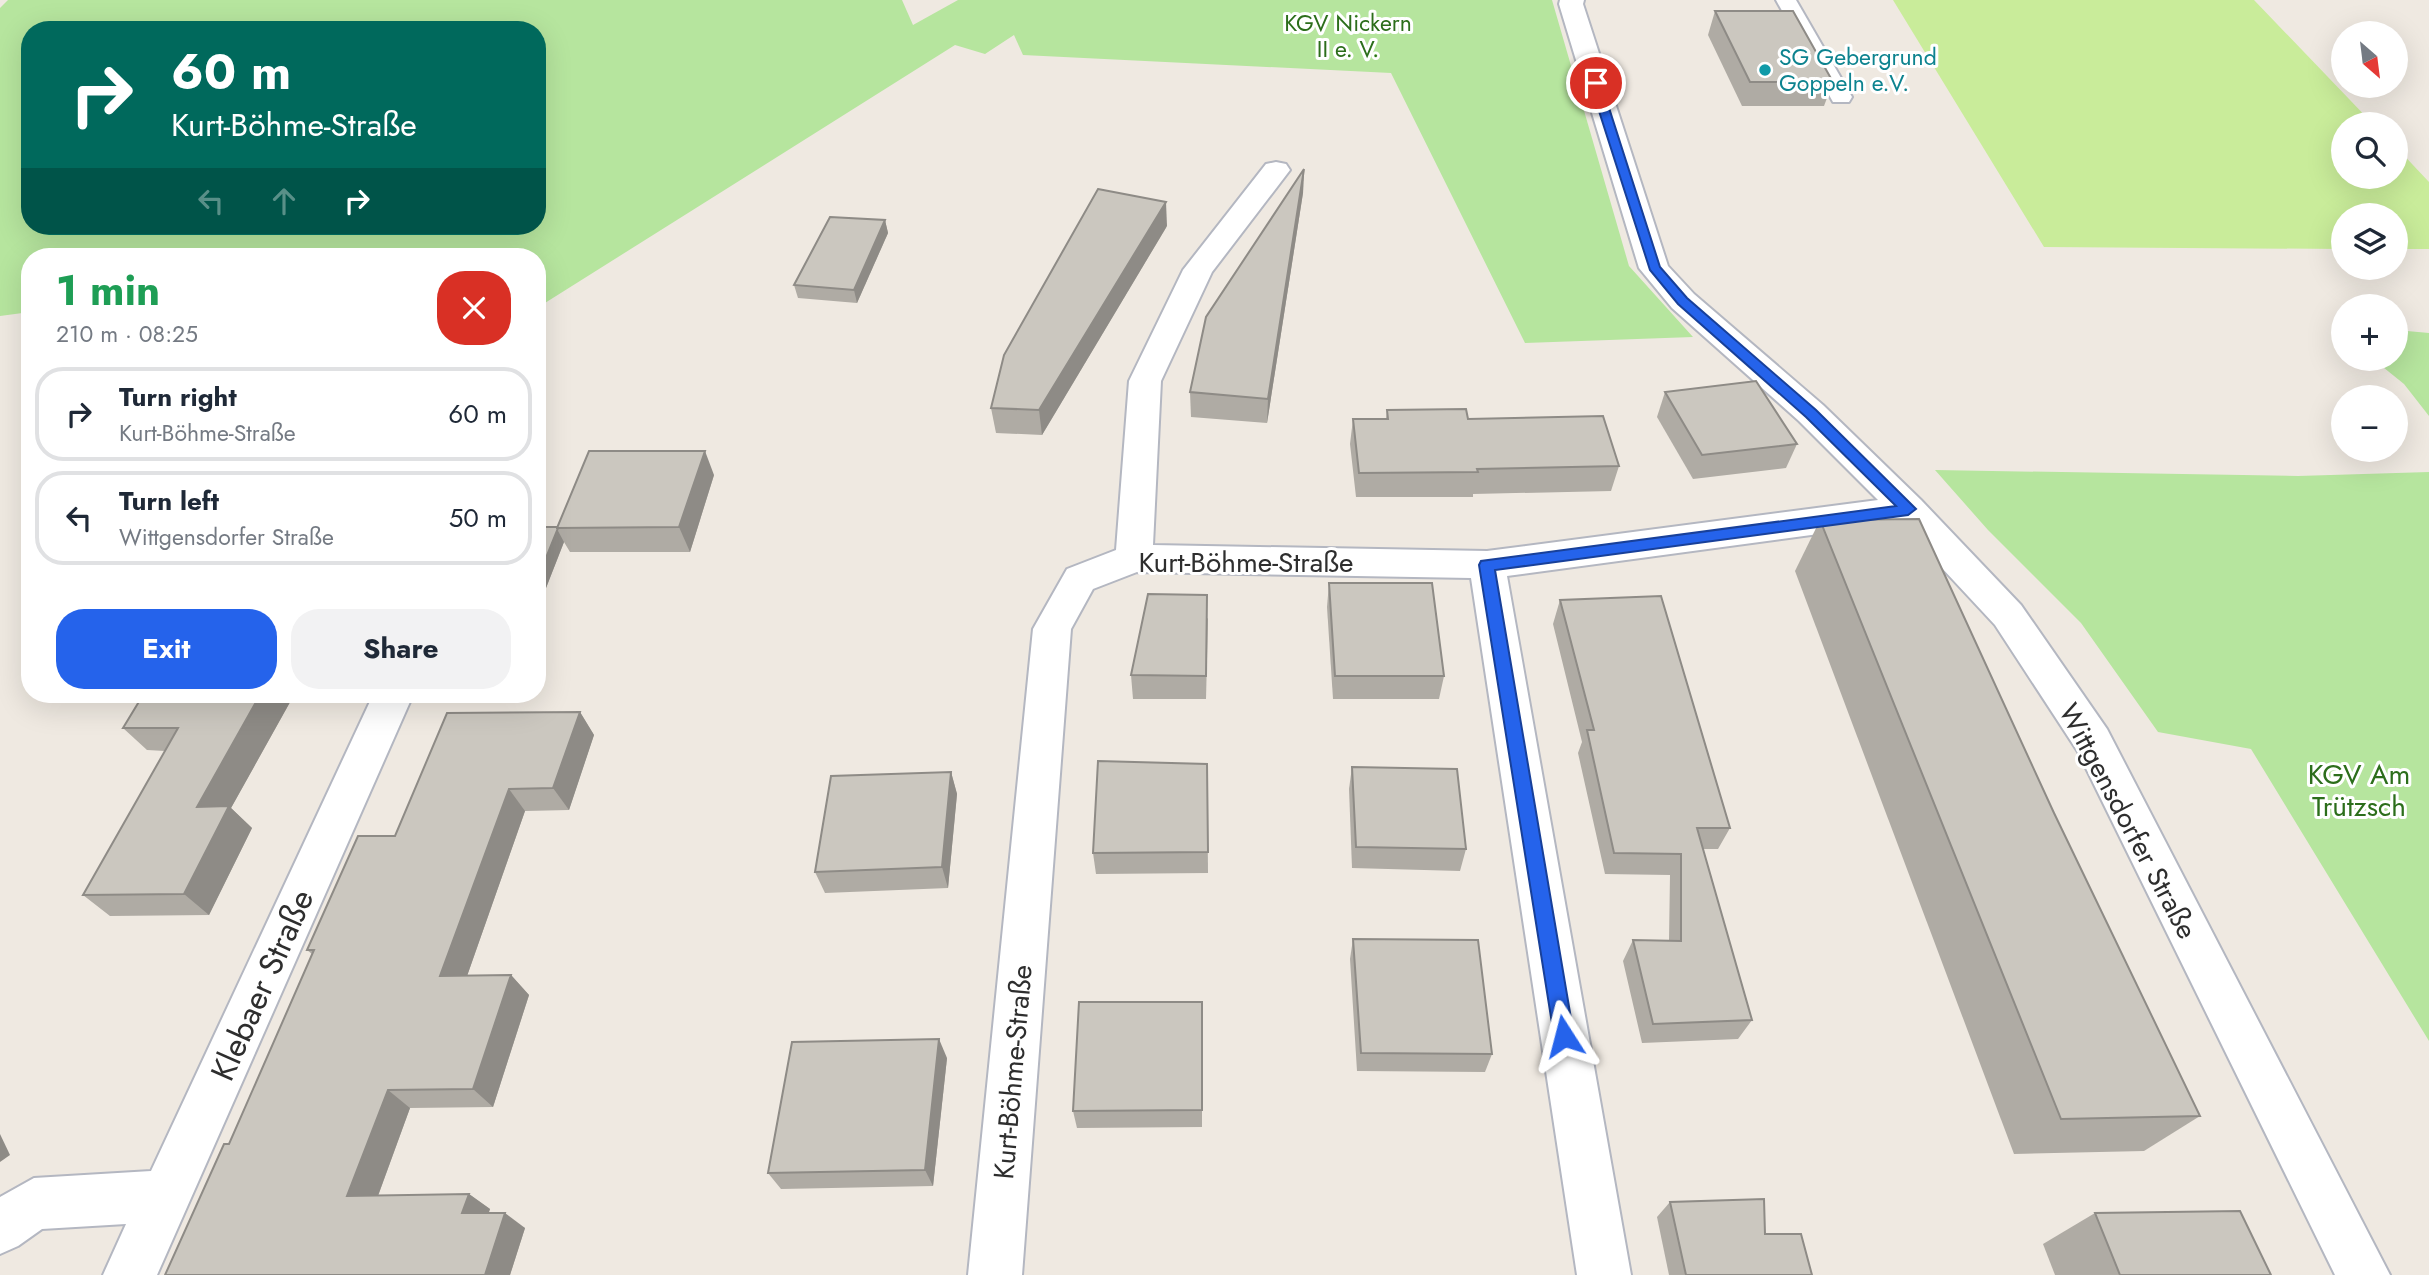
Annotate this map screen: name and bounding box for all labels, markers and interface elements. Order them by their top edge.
park label: KGV Nickern II e. V. [1284,6,1412,66]
north arrow [2331,21,2408,98]
map controls [2331,21,2408,462]
text: 60 m [171,37,291,107]
place label: SG Gebergrund Goppeln e.V. [1779,40,1937,100]
icon: right [56,49,147,140]
pin [1566,53,1626,113]
marker: SG Gebergrund Goppeln e.V. [1757,62,1773,78]
icon: arrive [1577,64,1615,102]
text: Kurt-Böhme-Straße [171,102,417,148]
button: search [2331,112,2408,189]
icon: left [192,182,230,220]
icon: ahead [265,182,303,220]
icon: right [338,182,376,220]
button: layers [2331,203,2408,280]
text: 1 min [56,260,160,321]
button: close [437,271,511,345]
button: + [2331,294,2408,371]
text: 210 m · 08:25 [56,317,198,351]
text: Turn right [119,378,237,416]
button: − [2331,385,2408,462]
icon: right [60,395,98,433]
text: 60 m [448,395,507,433]
text: Kurt-Böhme-Straße [119,416,296,450]
text: Turn left [119,482,219,520]
icon: left [60,499,98,537]
text: 50 m [449,499,507,537]
text: Wittgensdorfer Straße [119,520,334,554]
street label: Kurt-Böhme-Straße [1138,542,1354,583]
button: Exit [56,609,277,689]
button: Share [291,609,511,689]
street label: Wittgensdorfer Straße [2049,696,2207,946]
park label: KGV Am Trützsch [2308,754,2410,827]
street label: Klebaer Straße [199,882,325,1088]
street label: Kurt-Böhme-Straße [983,963,1043,1181]
position arrow [1527,999,1601,1073]

